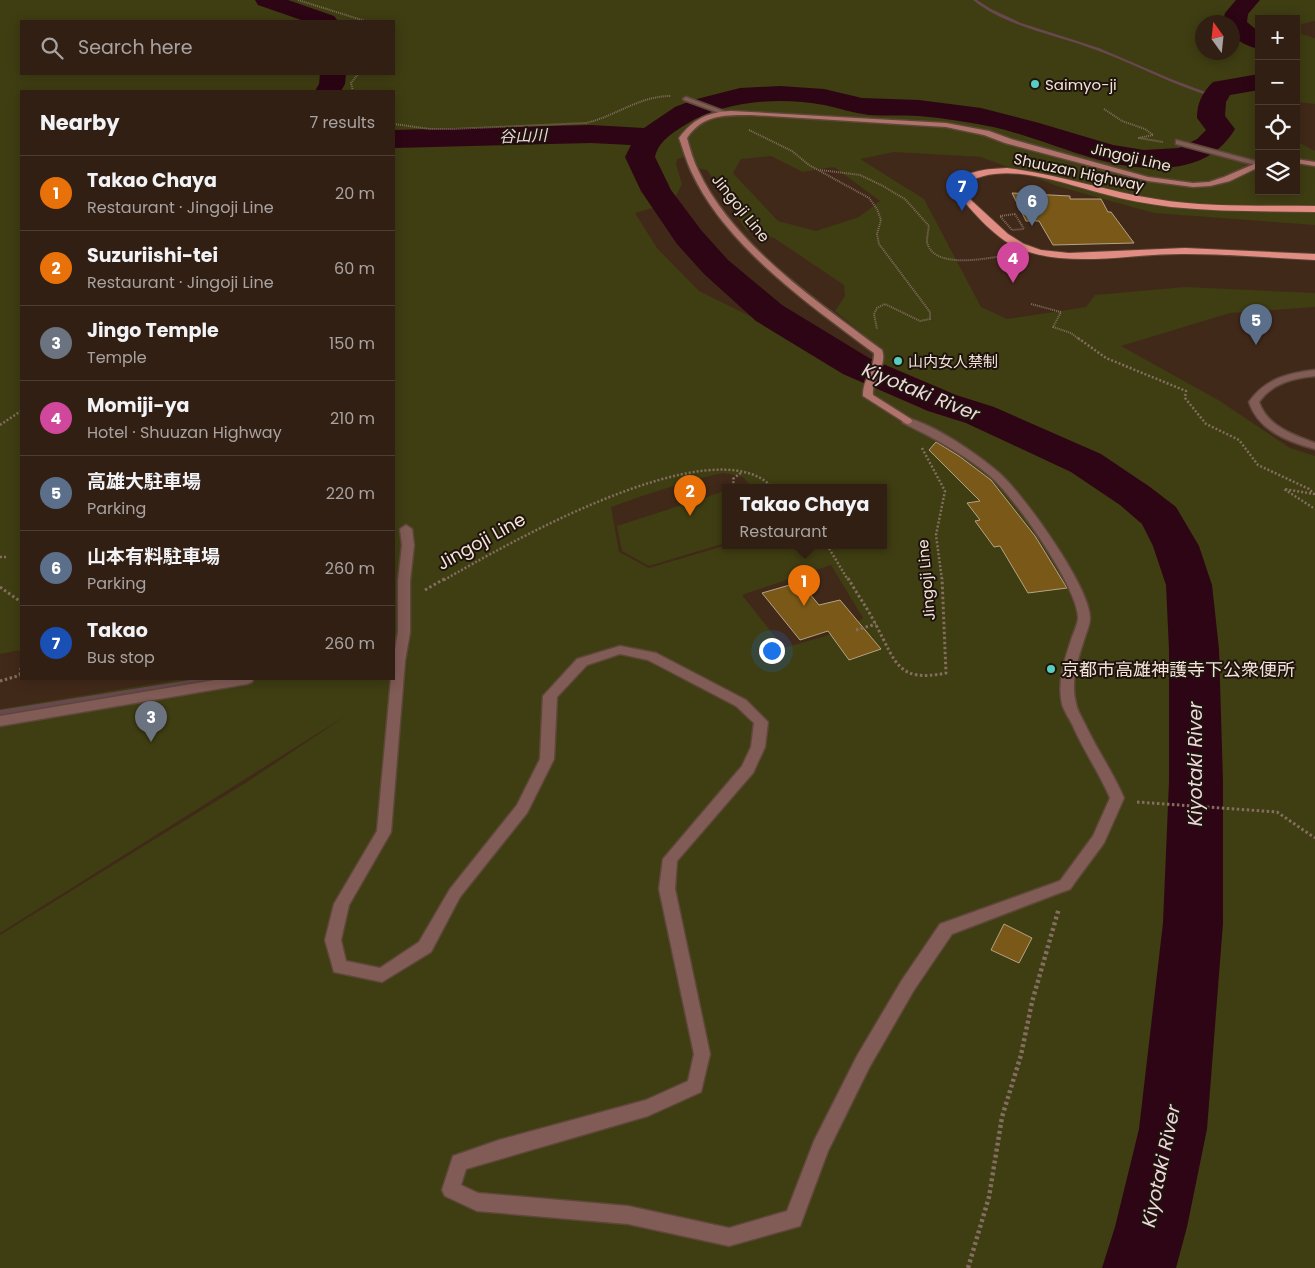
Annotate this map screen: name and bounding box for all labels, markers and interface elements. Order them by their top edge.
north arrow [1195,15,1240,60]
map controls [1255,15,1300,195]
button: + [1255,15,1300,60]
search box [20,20,395,75]
icon: search [38,34,66,62]
text: Search here [78,34,192,61]
button: − [1255,60,1300,105]
place label: Saimyo-ji [1045,74,1117,95]
marker: Saimyo-ji [1029,78,1041,90]
button: locate [1255,105,1300,150]
text: Nearby [40,108,120,137]
text: 7 results [309,111,375,134]
water label: 谷山川 [499,124,549,148]
street label: Jingoji Line [1089,138,1173,176]
street label: Shuuzan Highway [1012,148,1147,196]
button: layers [1255,150,1300,195]
text: Takao Chaya [87,167,217,194]
street label: Jingoji Line [707,170,775,246]
pin: 7 [946,170,978,211]
text: 1 [53,182,59,205]
text: 20 m [335,182,375,205]
pin: 6 [1016,185,1048,226]
text: Restaurant · Jingoji Line [87,196,274,219]
text: Suzuriishi-tei [87,242,218,269]
pin: 4 [997,242,1029,283]
text: 2 [51,257,61,280]
text: 60 m [334,257,375,280]
text: Restaurant · Jingoji Line [87,271,274,294]
pin: 5 [1240,304,1272,345]
text: Jingo Temple [87,317,219,344]
text: 3 [51,332,61,355]
text: 150 m [329,332,375,355]
text: Temple [87,346,147,369]
place label: 山内女人禁制 [908,351,998,372]
marker: 山内女人禁制 [892,355,904,367]
water label: Kiyotaki River [858,356,985,428]
text: Momiji-ya [87,392,189,419]
text: 4 [51,407,61,430]
text: 210 m [330,407,375,430]
text: Hotel · Shuuzan Highway [87,421,282,444]
text: 高雄大駐車場 [87,468,201,495]
pin: 2 [674,475,706,516]
text: 5 [51,482,61,505]
text: 220 m [326,482,375,505]
popup [722,484,887,549]
text: Takao Chaya [740,491,870,518]
text: Parking [87,497,146,520]
street label: Jingoji Line [432,506,530,576]
text: Restaurant [740,520,827,543]
street label: Jingoji Line [912,539,940,621]
text: 山本有料駐車場 [87,543,220,570]
text: 6 [51,557,61,580]
text: 260 m [325,557,375,580]
pin: 1 [788,565,820,606]
text: Parking [87,572,146,595]
text: Takao [87,617,148,644]
text: 7 [52,632,60,655]
text: 260 m [325,632,375,655]
your location [759,638,785,664]
text: Bus stop [87,646,155,669]
place label: 京都市高雄神護寺下公衆便所 [1061,657,1295,682]
marker: 京都市高雄神護寺下公衆便所 [1045,663,1057,675]
pin: 3 [135,701,167,742]
water label: Kiyotaki River [1182,701,1209,826]
water label: Kiyotaki River [1135,1101,1187,1230]

